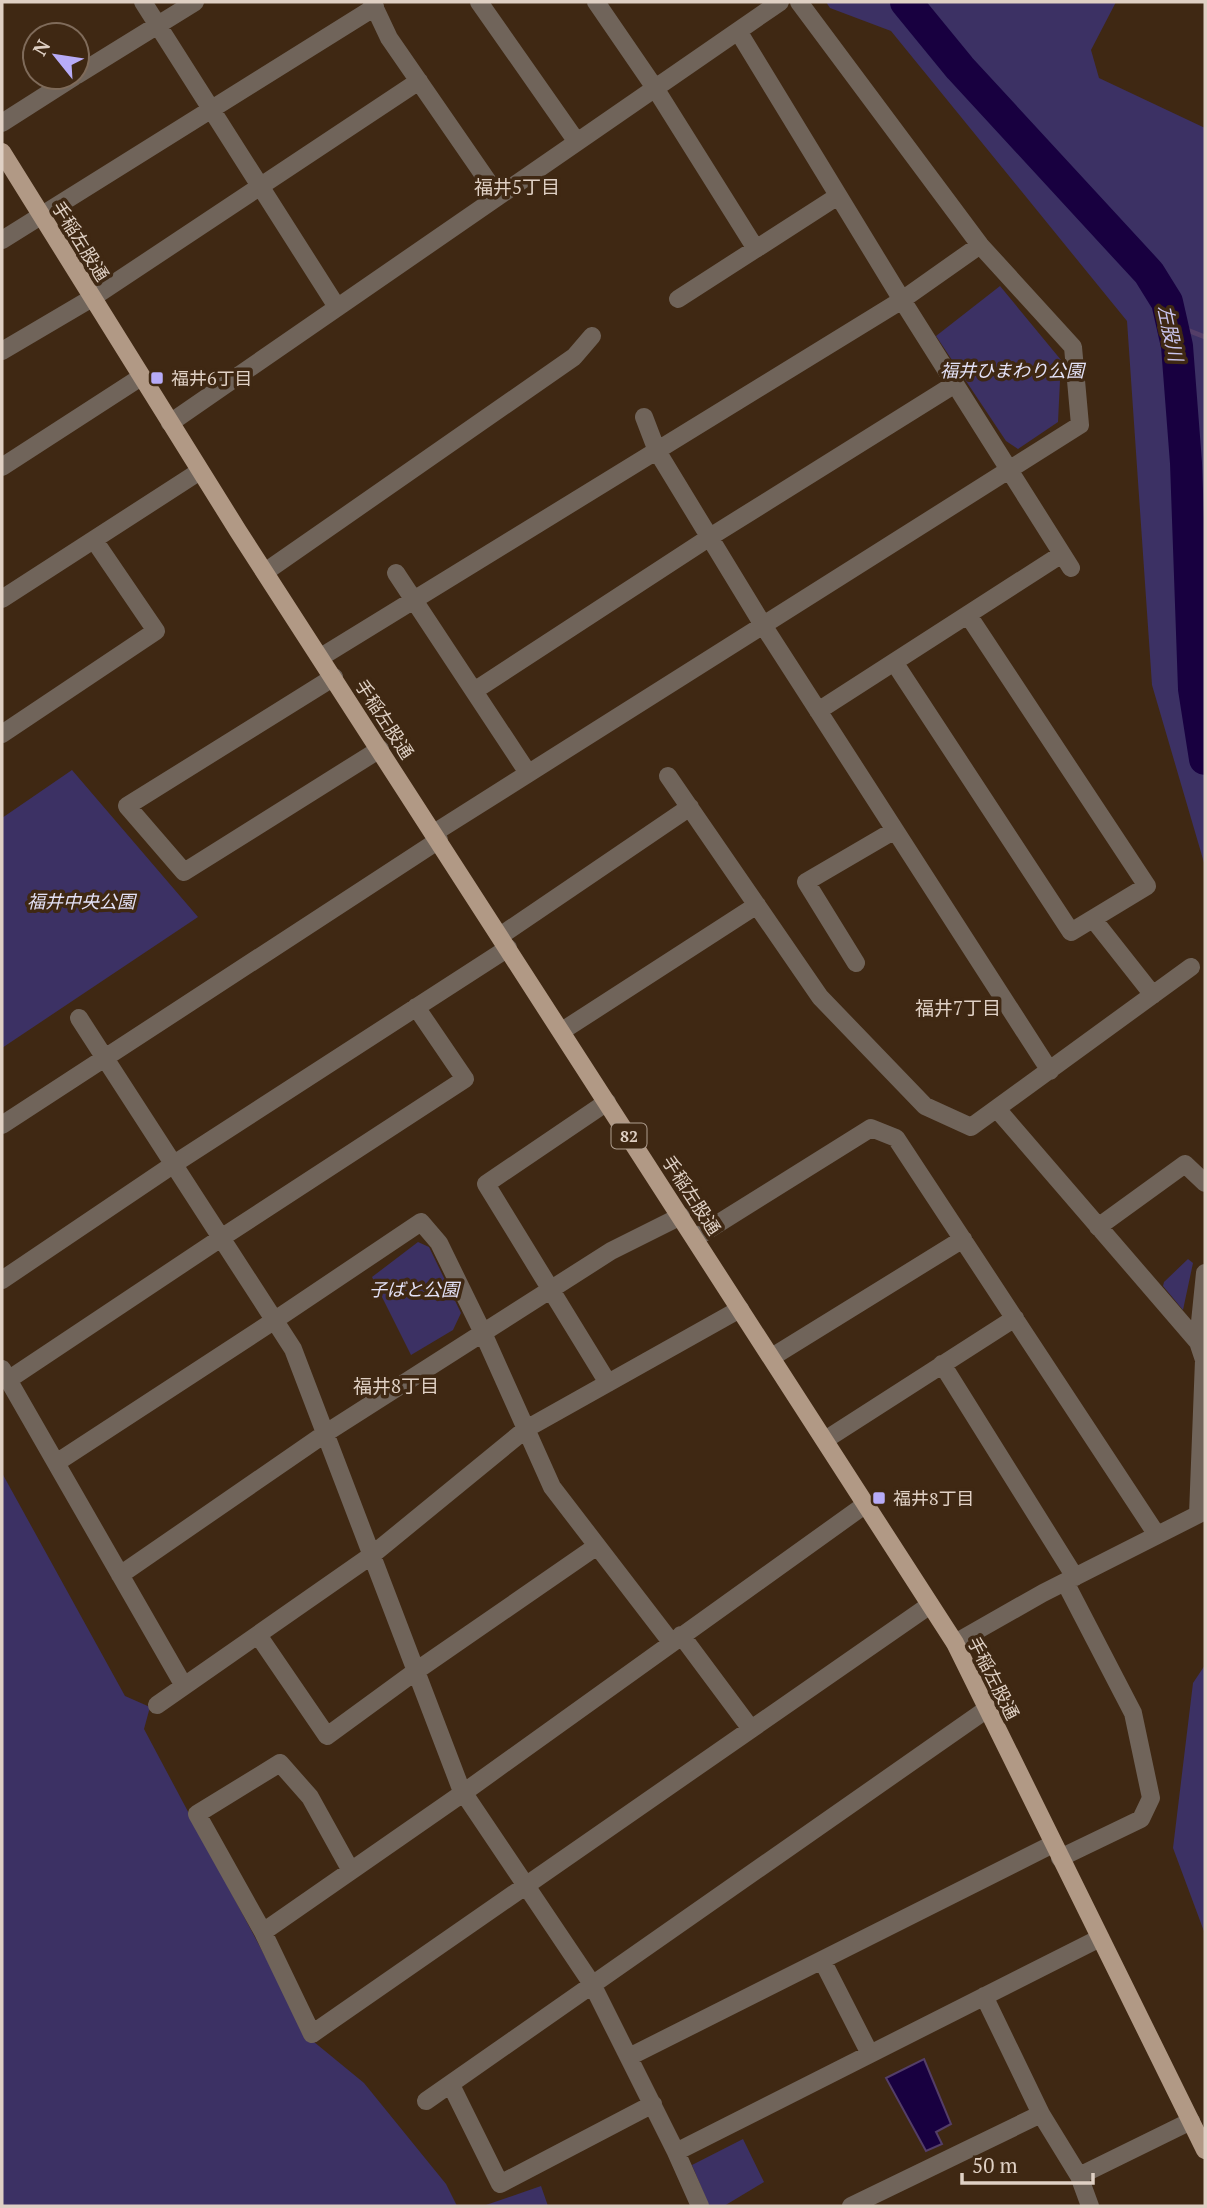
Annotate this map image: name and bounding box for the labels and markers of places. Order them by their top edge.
place label: 福井6丁目 [171,366,253,390]
marker: 福井6丁目 [149,370,165,386]
place label: 福井8丁目 [893,1486,975,1510]
marker: 福井8丁目 [871,1490,887,1506]

